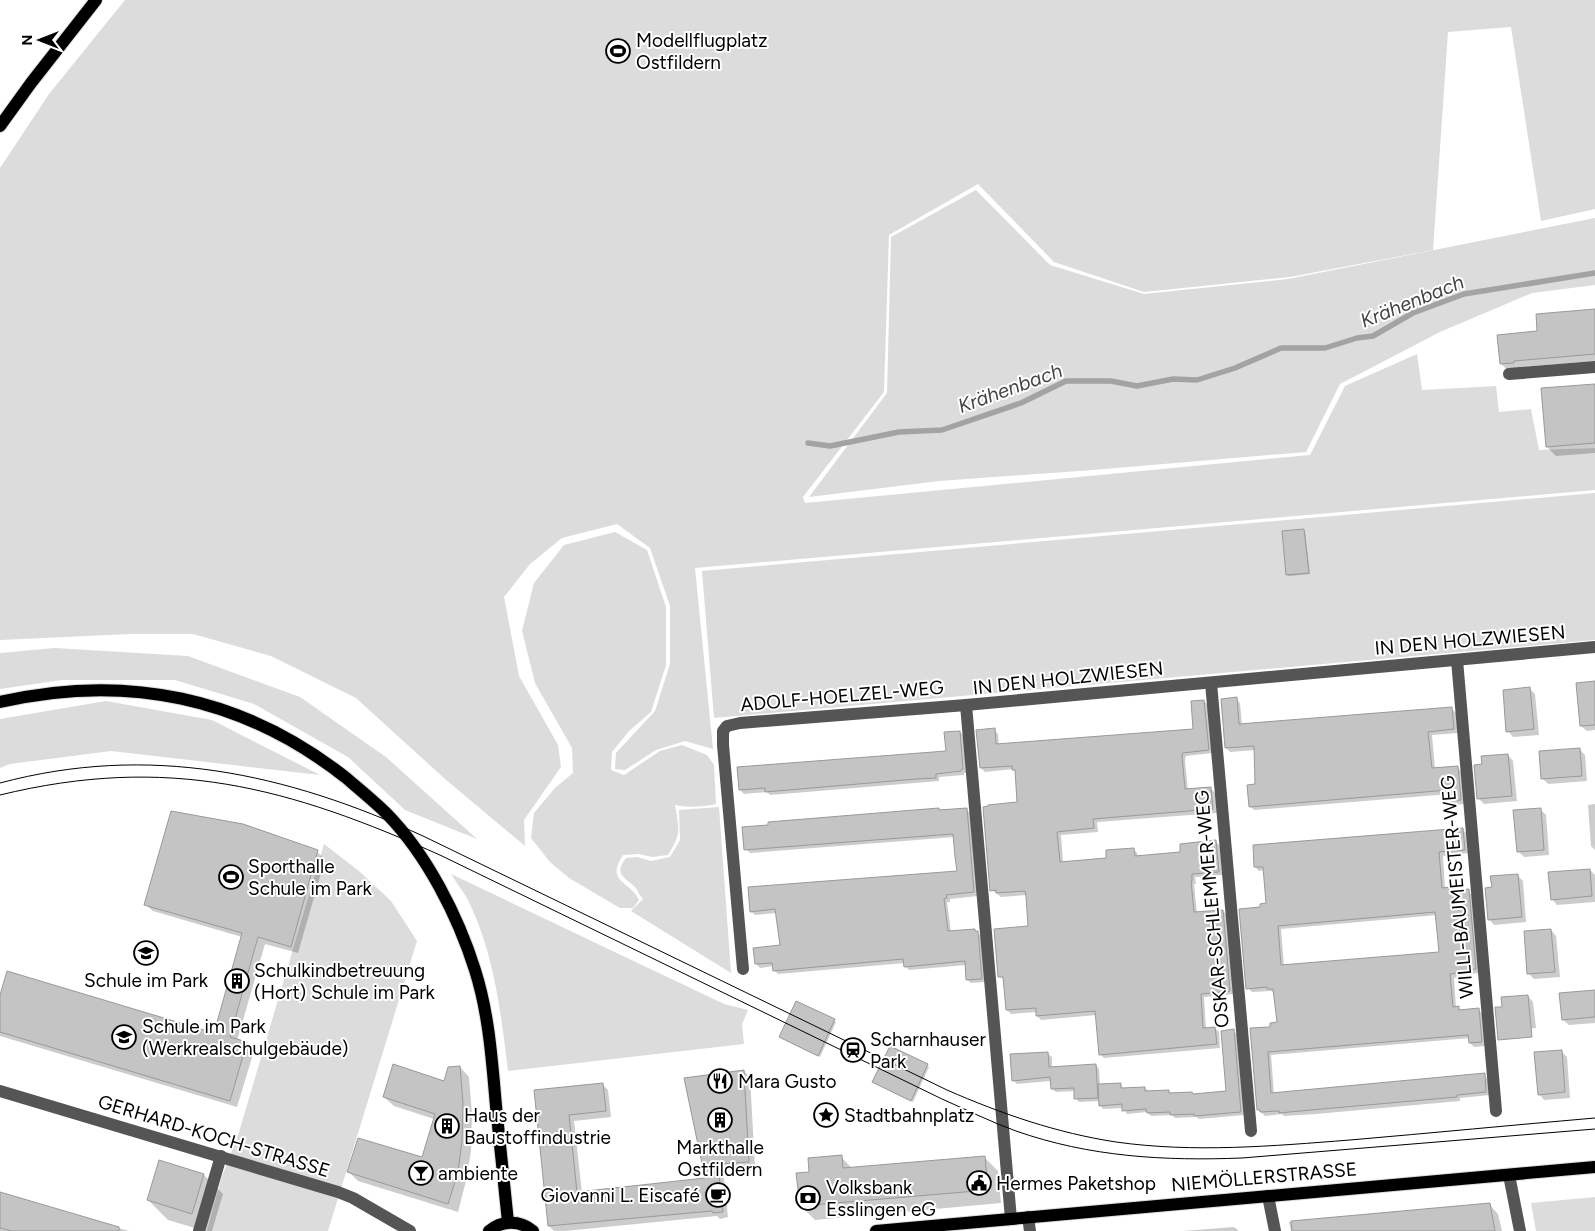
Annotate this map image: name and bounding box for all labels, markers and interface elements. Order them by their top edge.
north arrow [15,15,65,65]
place label: Modellflugplatz Ostfildern [636,29,768,74]
text: N [19,35,36,45]
sports icon: Modellflugplatz Ostfildern [605,38,631,64]
water label: Krähenbach [1357,269,1467,333]
water label: Krähenbach [954,358,1066,418]
street label: IN DEN HOLZWIESEN [1374,620,1566,660]
street label: IN DEN HOLZWIESEN [972,657,1164,699]
street label: ADOLF-HOELZEL-WEG [739,676,945,716]
street label: WILLI-BAUMEISTER-WEG [1436,775,1478,999]
street label: OSKAR-SCHLEMMER-WEG [1190,789,1234,1029]
place label: Sporthalle Schule im Park [248,855,373,900]
sports icon: Sporthalle Schule im Park [218,864,244,890]
school or university icon: Schule im Park [133,940,159,966]
place label: Schulkindbetreuung (Hort) Schule im Park [254,959,436,1004]
building icon: Schulkindbetreuung (Hort) Schule im Park [224,968,250,994]
place label: Schule im Park [84,969,209,992]
place label: Schule im Park (Werkrealschulgebäude) [142,1015,348,1060]
school or university icon: Schule im Park (Werkrealschulgebäude) [111,1024,137,1050]
place label: Scharnhauser Park [870,1028,986,1073]
station icon: Scharnhauser Park [840,1037,866,1063]
restaurant icon: Mara Gusto [707,1068,733,1094]
place label: Mara Gusto [738,1070,837,1093]
street label: GERHARD-KOCH-STRASSE [95,1090,333,1182]
place icon: Stadtbahnplatz [813,1102,839,1128]
place label: Haus der Baustoffindustrie [464,1104,611,1149]
place label: Stadtbahnplatz [844,1104,974,1127]
building icon: Markthalle Ostfildern [707,1107,733,1133]
building icon: Haus der Baustoffindustrie [434,1113,460,1139]
place label: Markthalle Ostfildern [676,1136,764,1181]
street label: NIEMÖLLERSTRASSE [1170,1157,1358,1197]
bar icon: ambiente [408,1160,434,1186]
place label: ambiente [438,1162,518,1185]
public building icon: Hermes Paketshop [966,1170,992,1196]
place label: Hermes Paketshop [996,1172,1156,1195]
place label: Volksbank Esslingen eG [826,1176,936,1221]
cafe icon: Giovanni L. Eiscafé [705,1182,731,1208]
place label: Giovanni L. Eiscafé [540,1184,700,1207]
bank icon: Volksbank Esslingen eG [795,1185,821,1211]

